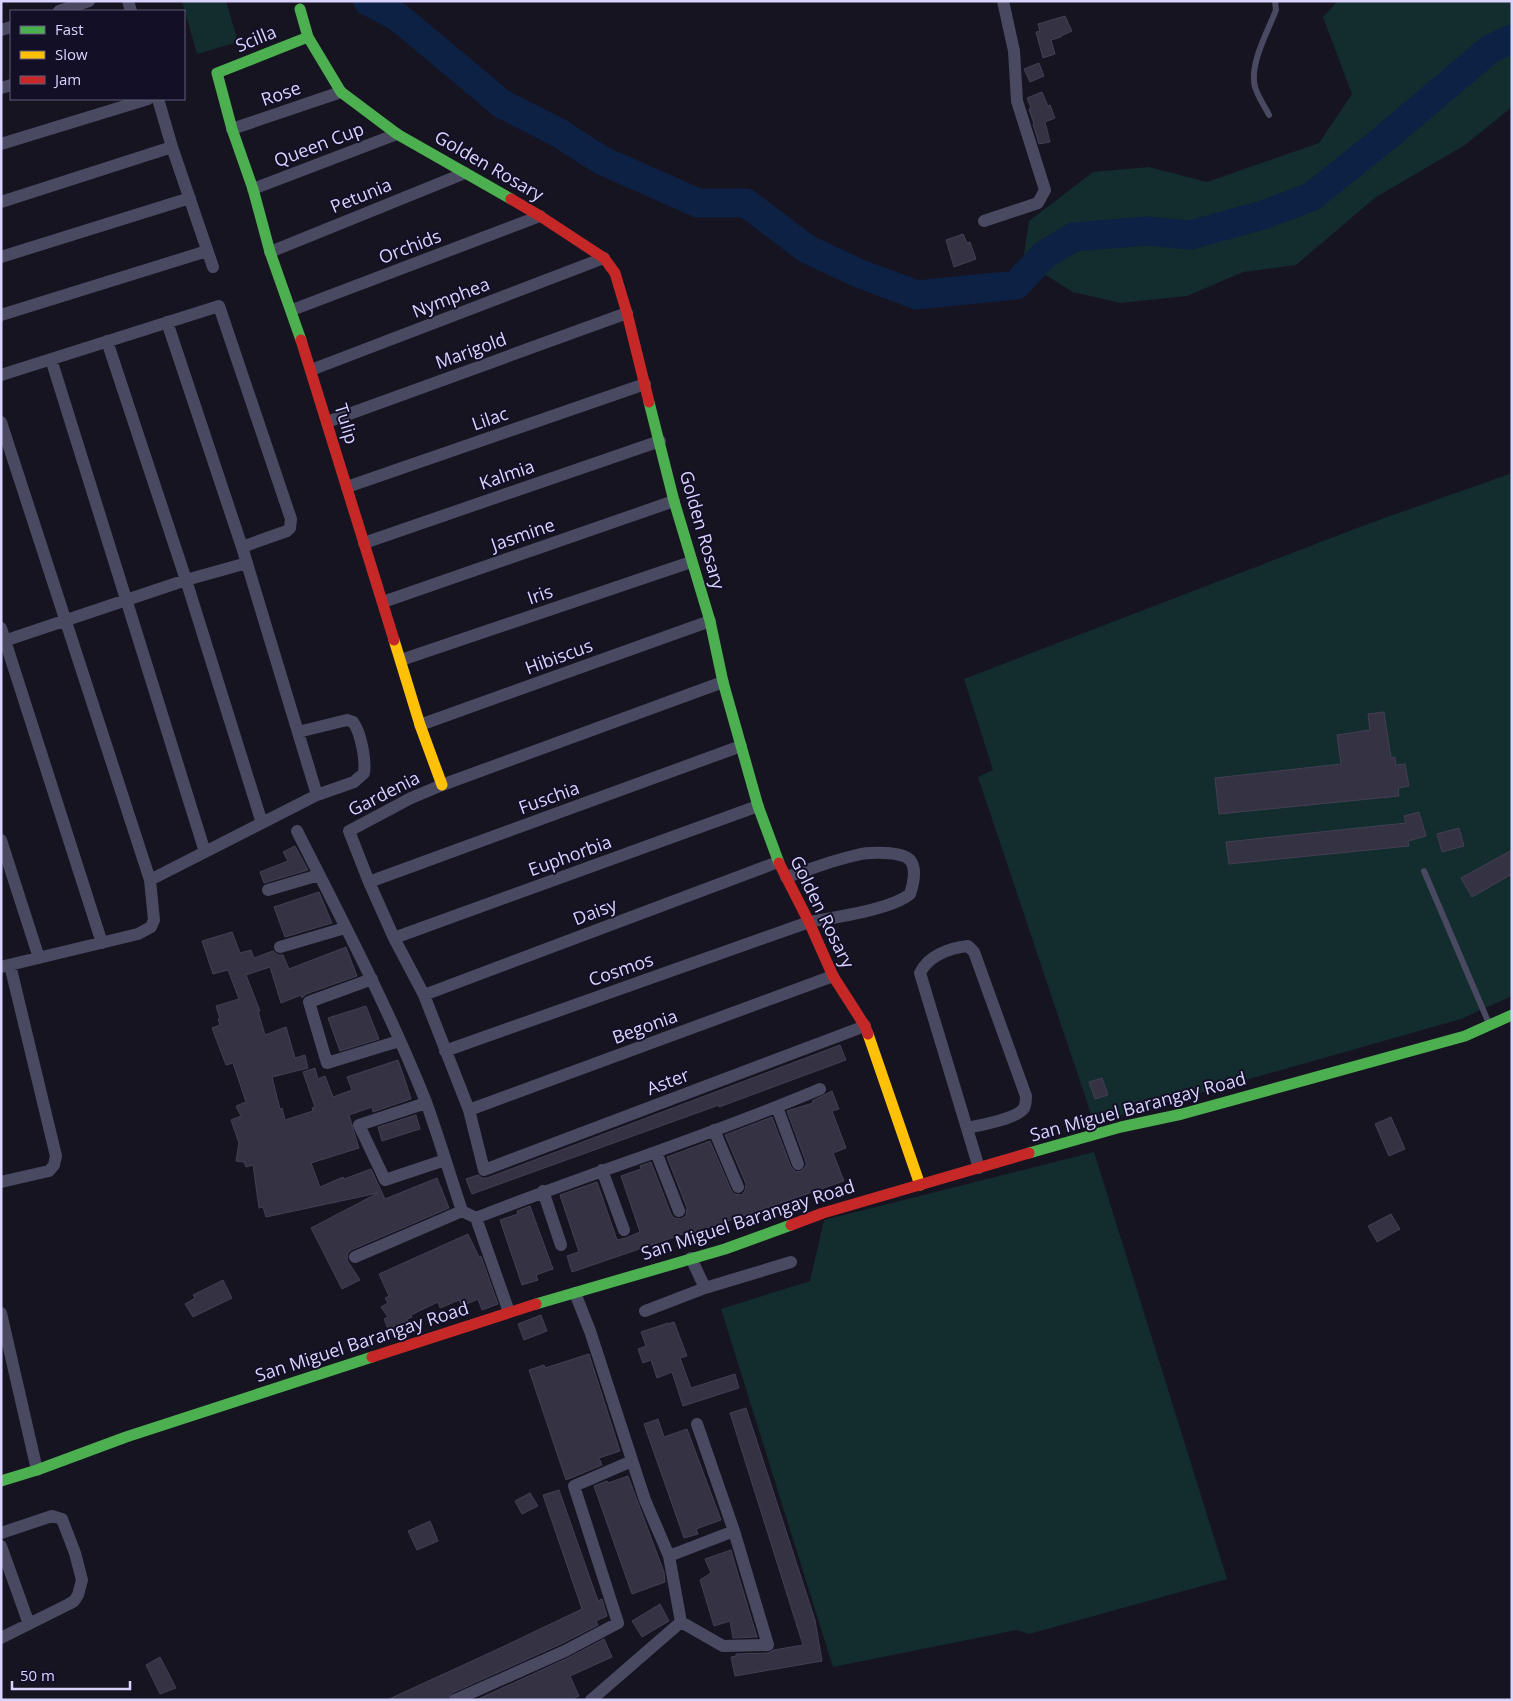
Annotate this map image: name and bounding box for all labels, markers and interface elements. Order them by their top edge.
legend [10,10,185,100]
text: Fast [55,19,84,39]
street label: Scilla [232,19,280,57]
text: Slow [55,44,88,64]
text: Jam [53,69,81,89]
street label: Rose [258,75,304,111]
street label: Queen Cup [270,116,367,172]
street label: Golden Rosary [431,124,549,207]
street label: Petunia [326,172,395,218]
street label: Orchids [375,223,444,269]
street label: Nymphea [408,271,493,323]
street label: Marigold [432,326,510,374]
street label: Tulip [329,401,364,447]
street label: Lilac [468,401,511,435]
street label: Kalmia [476,453,537,495]
street label: Golden Rosary [675,468,732,593]
street label: Jasmine [486,512,558,557]
street label: Iris [524,579,556,610]
street label: Hibiscus [522,633,596,679]
street label: Gardenia [344,765,423,821]
street label: Fuschia [515,775,582,819]
street label: Euphorbia [525,829,615,881]
street label: Golden Rosary [785,851,861,973]
street label: Daisy [569,891,621,930]
street label: Cosmos [585,947,656,991]
street label: Begonia [609,1003,681,1049]
street label: Aster [643,1062,693,1100]
street label: San Miguel Barangay Road [1027,1066,1249,1146]
street label: San Miguel Barangay Road [638,1173,857,1265]
street label: San Miguel Barangay Road [252,1295,471,1387]
scale bar [12,1658,130,1690]
text: 50 m [20,1665,55,1685]

